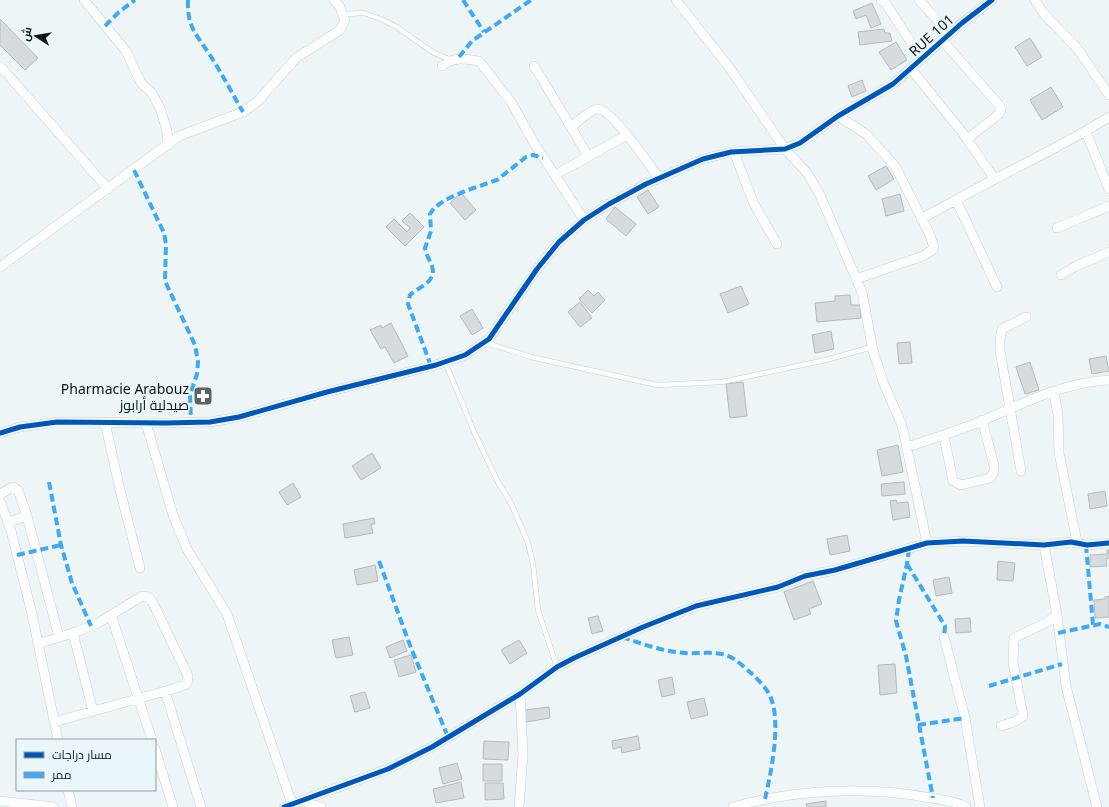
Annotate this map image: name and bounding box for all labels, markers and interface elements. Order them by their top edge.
street label: RUE 101 [904,10,958,60]
north arrow [16,16,56,56]
text: ش [17,25,35,42]
place label: Pharmacie Arabouz صيدلية أرابوز [61,379,189,414]
pharmacy icon: Pharmacie Arabouz صيدلية أرابوز [192,385,214,407]
legend [16,739,156,791]
text: مسار دراجات [52,746,112,763]
text: ممر [51,766,71,783]

